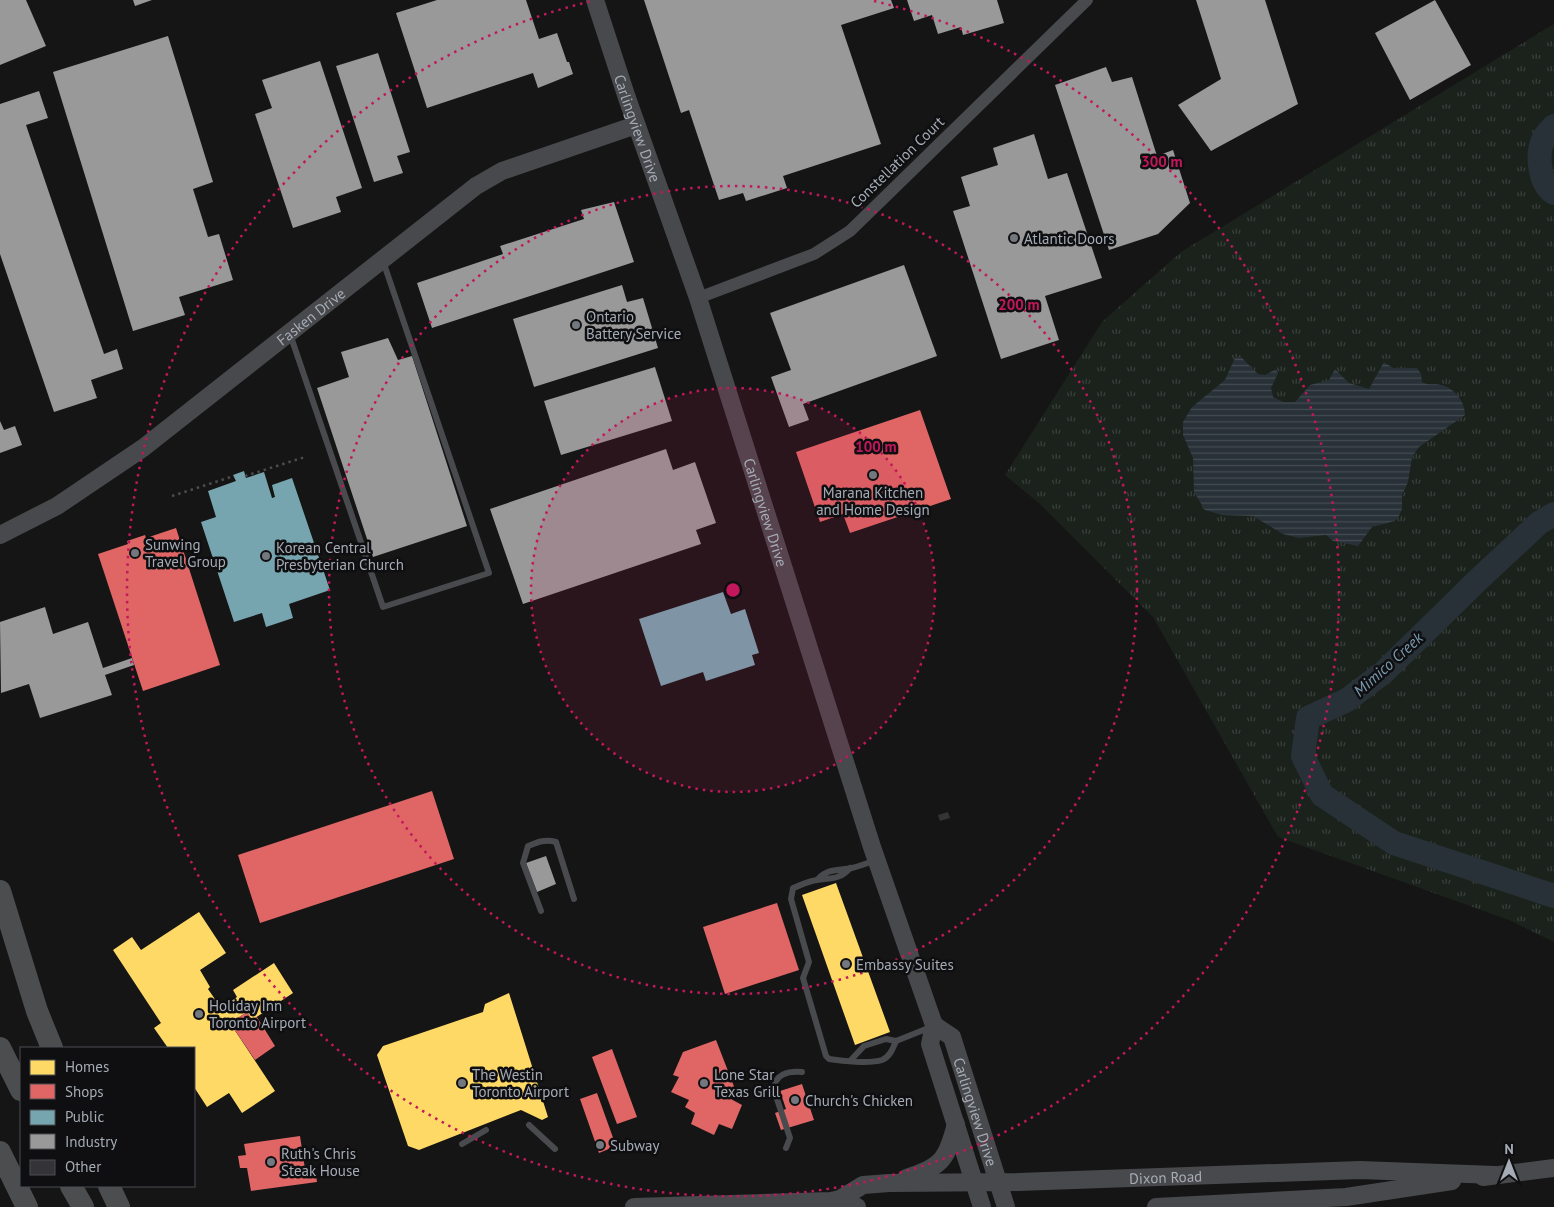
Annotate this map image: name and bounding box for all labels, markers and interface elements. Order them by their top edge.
street label: Carlingview Drive [610,72,665,184]
street label: Constellation Court [846,112,948,212]
text: 300 m [1141,152,1183,171]
place label: Atlantic Doors [1024,229,1114,248]
marker: Atlantic Doors [1008,232,1020,244]
street label: Fasken Drive [273,283,349,349]
text: 200 m [998,295,1040,314]
place label: Ontario Battery Service [586,307,681,343]
marker: Ontario Battery Service [570,319,582,331]
text: 100 m [855,437,897,456]
street label: Carlingview Drive [740,456,792,569]
marker: Marana Kitchen and Home Design [867,469,879,481]
place label: Marana Kitchen and Home Design [816,483,930,519]
place label: Sunwing Travel Group [145,535,226,571]
place label: Korean Central Presbyterian Church [276,538,404,574]
marker: Sunwing Travel Group [129,547,141,559]
marker: Korean Central Presbyterian Church [260,550,272,562]
centre of rings [724,581,742,599]
water label: Mimico Creek [1349,627,1427,700]
place label: Embassy Suites [856,955,954,974]
marker: Embassy Suites [840,958,852,970]
place label: Holiday Inn Toronto Airport [209,996,306,1032]
marker: Holiday Inn Toronto Airport [193,1008,205,1020]
legend [20,1047,195,1187]
street label: Carlingview Drive [950,1055,1002,1168]
text: Homes [65,1057,109,1076]
place label: The Westin Toronto Airport [472,1065,569,1101]
place label: Lone Star Texas Grill [714,1065,781,1101]
marker: The Westin Toronto Airport [456,1077,468,1089]
marker: Lone Star Texas Grill [698,1077,710,1089]
text: Shops [65,1082,104,1101]
place label: Church's Chicken [805,1091,913,1110]
marker: Church's Chicken [789,1094,801,1106]
text: Public [65,1107,104,1126]
text: Industry [65,1132,117,1151]
place label: Subway [610,1136,659,1155]
north arrow [1484,1137,1534,1187]
marker: Subway [594,1139,606,1151]
text: N [1504,1140,1514,1158]
place label: Ruth's Chris Steak House [281,1144,360,1180]
marker: Ruth's Chris Steak House [265,1156,277,1168]
text: Other [65,1157,101,1176]
street label: Dixon Road [1129,1166,1203,1188]

